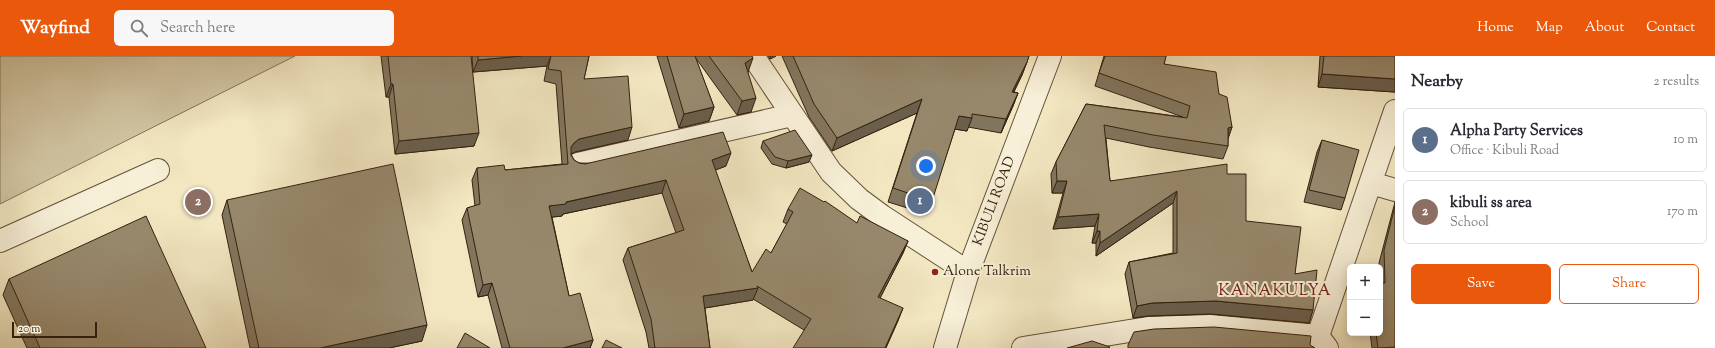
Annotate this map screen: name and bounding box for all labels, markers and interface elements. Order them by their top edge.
search box [114,10,394,46]
text: Wayfind [20,15,90,42]
icon: search [128,17,150,39]
text: Search here [160,18,235,39]
text: Home [1477,18,1514,38]
text: Map [1536,18,1563,38]
text: About [1585,18,1624,38]
text: Contact [1646,18,1695,38]
text: Nearby [1411,70,1463,94]
text: 2 results [1654,73,1699,91]
text: Alpha Party Services [1450,121,1583,142]
text: 1 [1423,131,1427,149]
text: 10 m [1673,131,1698,149]
text: Office · Kibuli Road [1450,142,1559,160]
street label: KIBULI ROAD [969,154,1021,249]
your location [916,156,936,176]
pin: 1 [907,186,933,216]
pin: 2 [185,187,211,217]
text: kibuli ss area [1450,193,1532,214]
text: 2 [1422,203,1428,221]
text: 170 m [1667,203,1698,221]
text: School [1450,214,1489,232]
place label: Alone Talkrim [943,262,1031,282]
map controls [1347,264,1383,336]
button: + [1347,264,1383,300]
button: Save [1411,264,1551,304]
button: Share [1559,264,1699,304]
marker: Alone Talkrim [930,267,940,277]
district label: KANAKULYA [1218,280,1332,303]
button: − [1347,300,1383,336]
scale bar [12,320,97,339]
text: 20 m [18,321,40,337]

